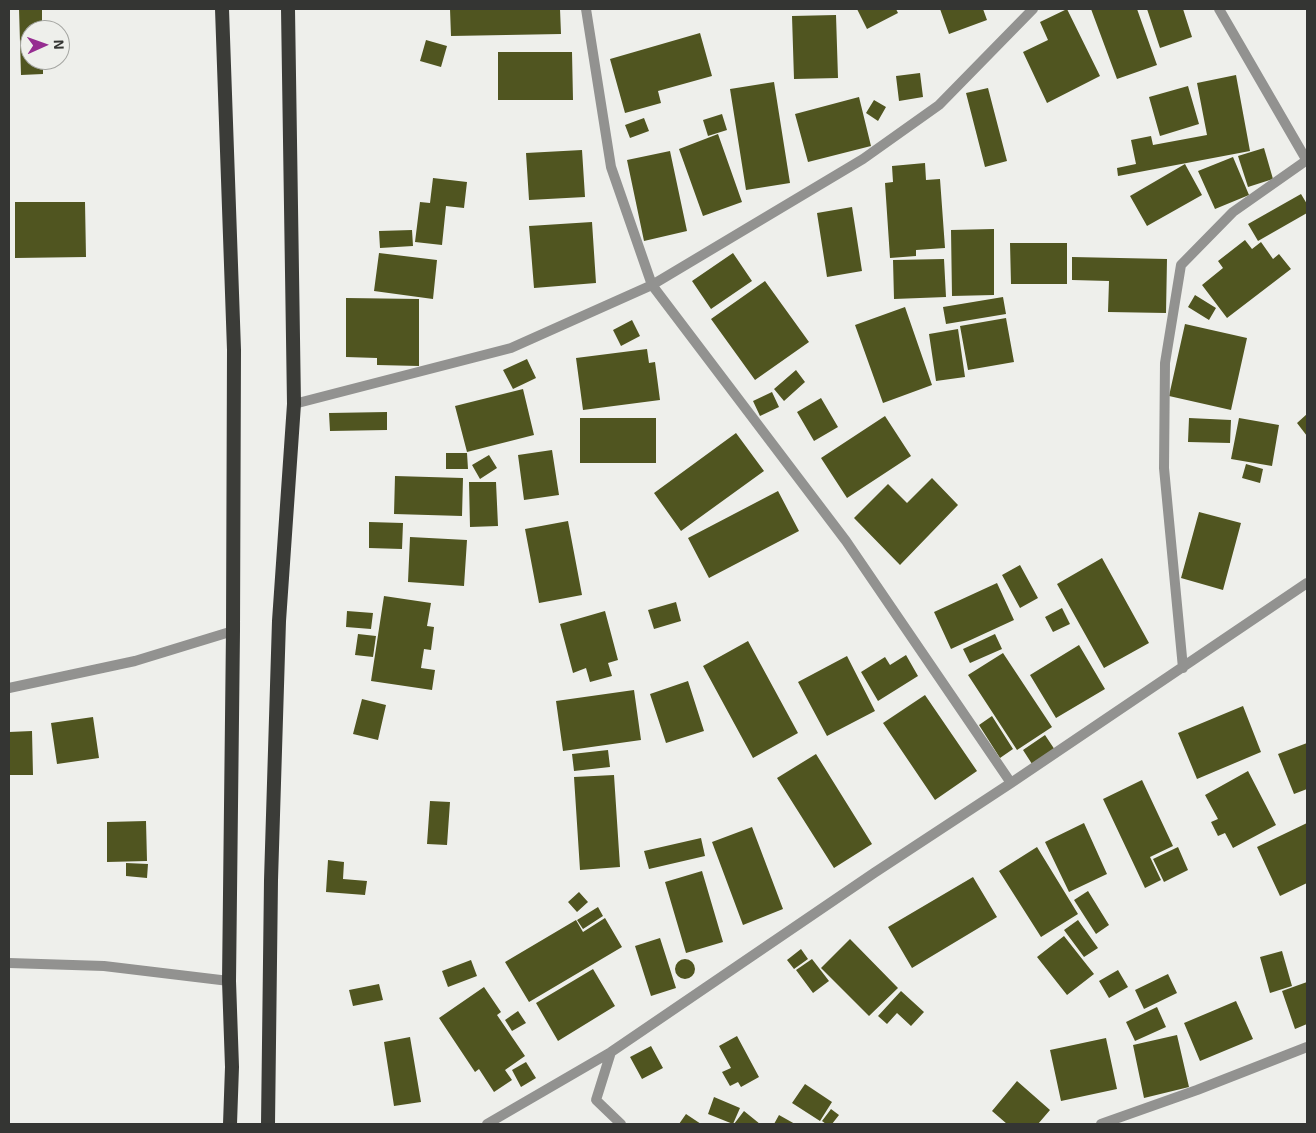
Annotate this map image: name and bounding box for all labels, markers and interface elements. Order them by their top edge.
north arrow [20,20,70,70]
text: N [51,39,68,50]

